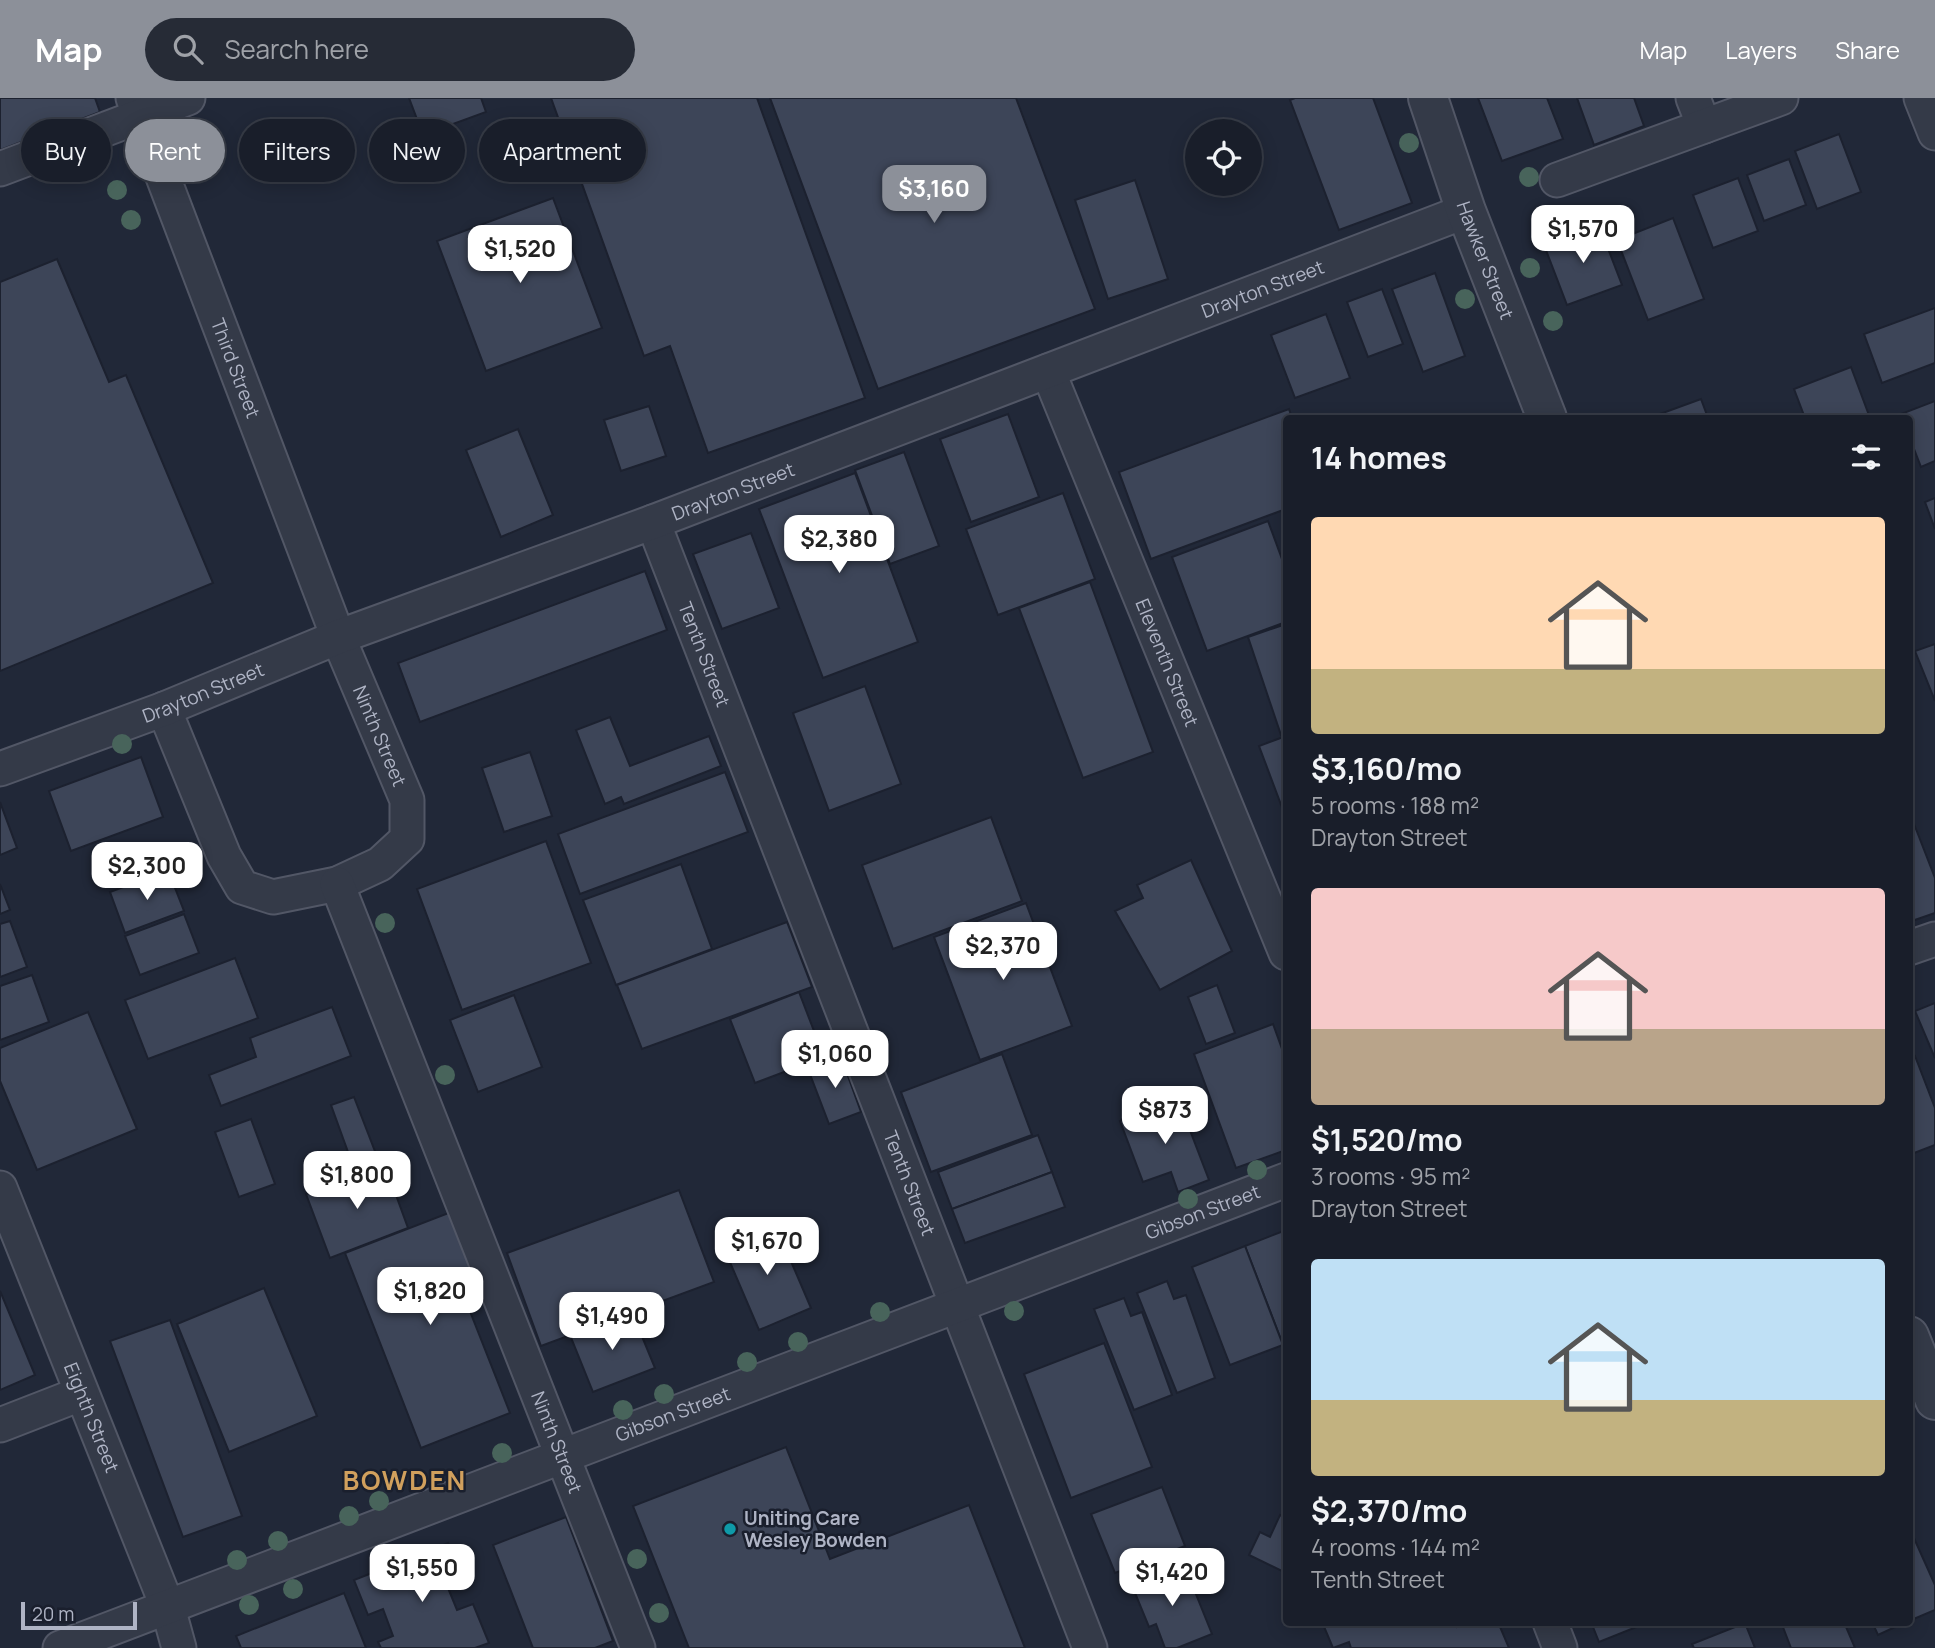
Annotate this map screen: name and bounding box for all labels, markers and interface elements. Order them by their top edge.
search box [145,18,635,81]
text: Map [35,27,103,72]
icon: search [169,30,207,68]
text: Search here [225,31,369,67]
text: Map [1640,33,1687,66]
text: Layers [1725,33,1797,66]
text: Share [1835,33,1900,66]
chip: Buy [21,119,111,182]
chip: Rent [125,119,225,182]
chip: Filters [239,119,355,182]
chip: New [369,119,465,182]
chip: Apartment [479,119,646,182]
map controls [1185,119,1262,196]
button: locate [1185,119,1262,196]
pin: $3,160 [877,166,991,225]
text: $3,160 [898,172,970,204]
street label: Hawker Street [1451,198,1520,323]
pin: $1,570 [1526,206,1640,265]
text: $1,570 [1547,212,1619,244]
pin: $1,520 [463,226,577,285]
text: $1,520 [484,232,556,264]
street label: Drayton Street [1198,254,1328,324]
street label: Third Street [205,315,266,422]
text: 14 homes [1311,437,1447,478]
icon: filters [1847,438,1885,476]
street label: Drayton Street [668,456,798,527]
pin: $2,380 [782,516,896,575]
text: $2,380 [800,522,878,554]
icon: home [1535,562,1661,688]
street label: Eleventh Street [1129,595,1205,730]
street label: Tenth Street [672,598,736,711]
street label: Drayton Street [139,656,268,729]
street label: Ninth Street [347,681,413,790]
text: $3,160/mo [1311,748,1462,789]
text: 5 rooms · 188 m² [1311,789,1479,821]
text: Drayton Street [1311,821,1468,853]
pin: $2,300 [90,842,204,902]
text: $2,300 [108,849,186,881]
pin: $2,370 [946,922,1060,982]
text: $2,370 [965,929,1041,961]
icon: home [1535,933,1661,1059]
pin: $1,060 [778,1030,892,1090]
text: $1,060 [797,1037,873,1069]
pin: $873 [1124,1086,1206,1146]
text: $873 [1138,1093,1192,1125]
text: $1,520/mo [1311,1119,1463,1160]
street label: Tenth Street [877,1127,942,1239]
pin: $1,800 [300,1152,414,1211]
text: $1,800 [320,1158,394,1190]
text: 3 rooms · 95 m² [1311,1160,1470,1192]
street label: Gibson Street [1141,1178,1264,1246]
text: Drayton Street [1311,1192,1468,1224]
pin: $1,670 [710,1218,824,1277]
text: $1,670 [731,1224,803,1256]
pin: $1,820 [373,1268,487,1327]
text: $1,820 [393,1274,467,1306]
pin: $1,490 [555,1292,669,1352]
text: $1,490 [575,1299,649,1331]
icon: home [1535,1304,1661,1430]
street label: Eighth Street [58,1358,125,1476]
street label: Gibson Street [612,1380,734,1448]
street label: Ninth Street [525,1388,589,1497]
district label: BOWDEN [343,1462,467,1498]
text: $2,370/mo [1311,1490,1467,1531]
place label: Uniting Care Wesley Bowden [744,1505,887,1553]
marker: Uniting Care Wesley Bowden [722,1521,738,1537]
text: 4 rooms · 144 m² [1311,1531,1480,1563]
pin: $1,550 [365,1544,479,1604]
pin: $1,420 [1115,1548,1229,1608]
text: $1,550 [386,1551,458,1583]
text: $1,420 [1135,1555,1209,1587]
text: Tenth Street [1311,1563,1445,1595]
scale bar [21,1599,136,1631]
text: 20 m [32,1601,74,1627]

